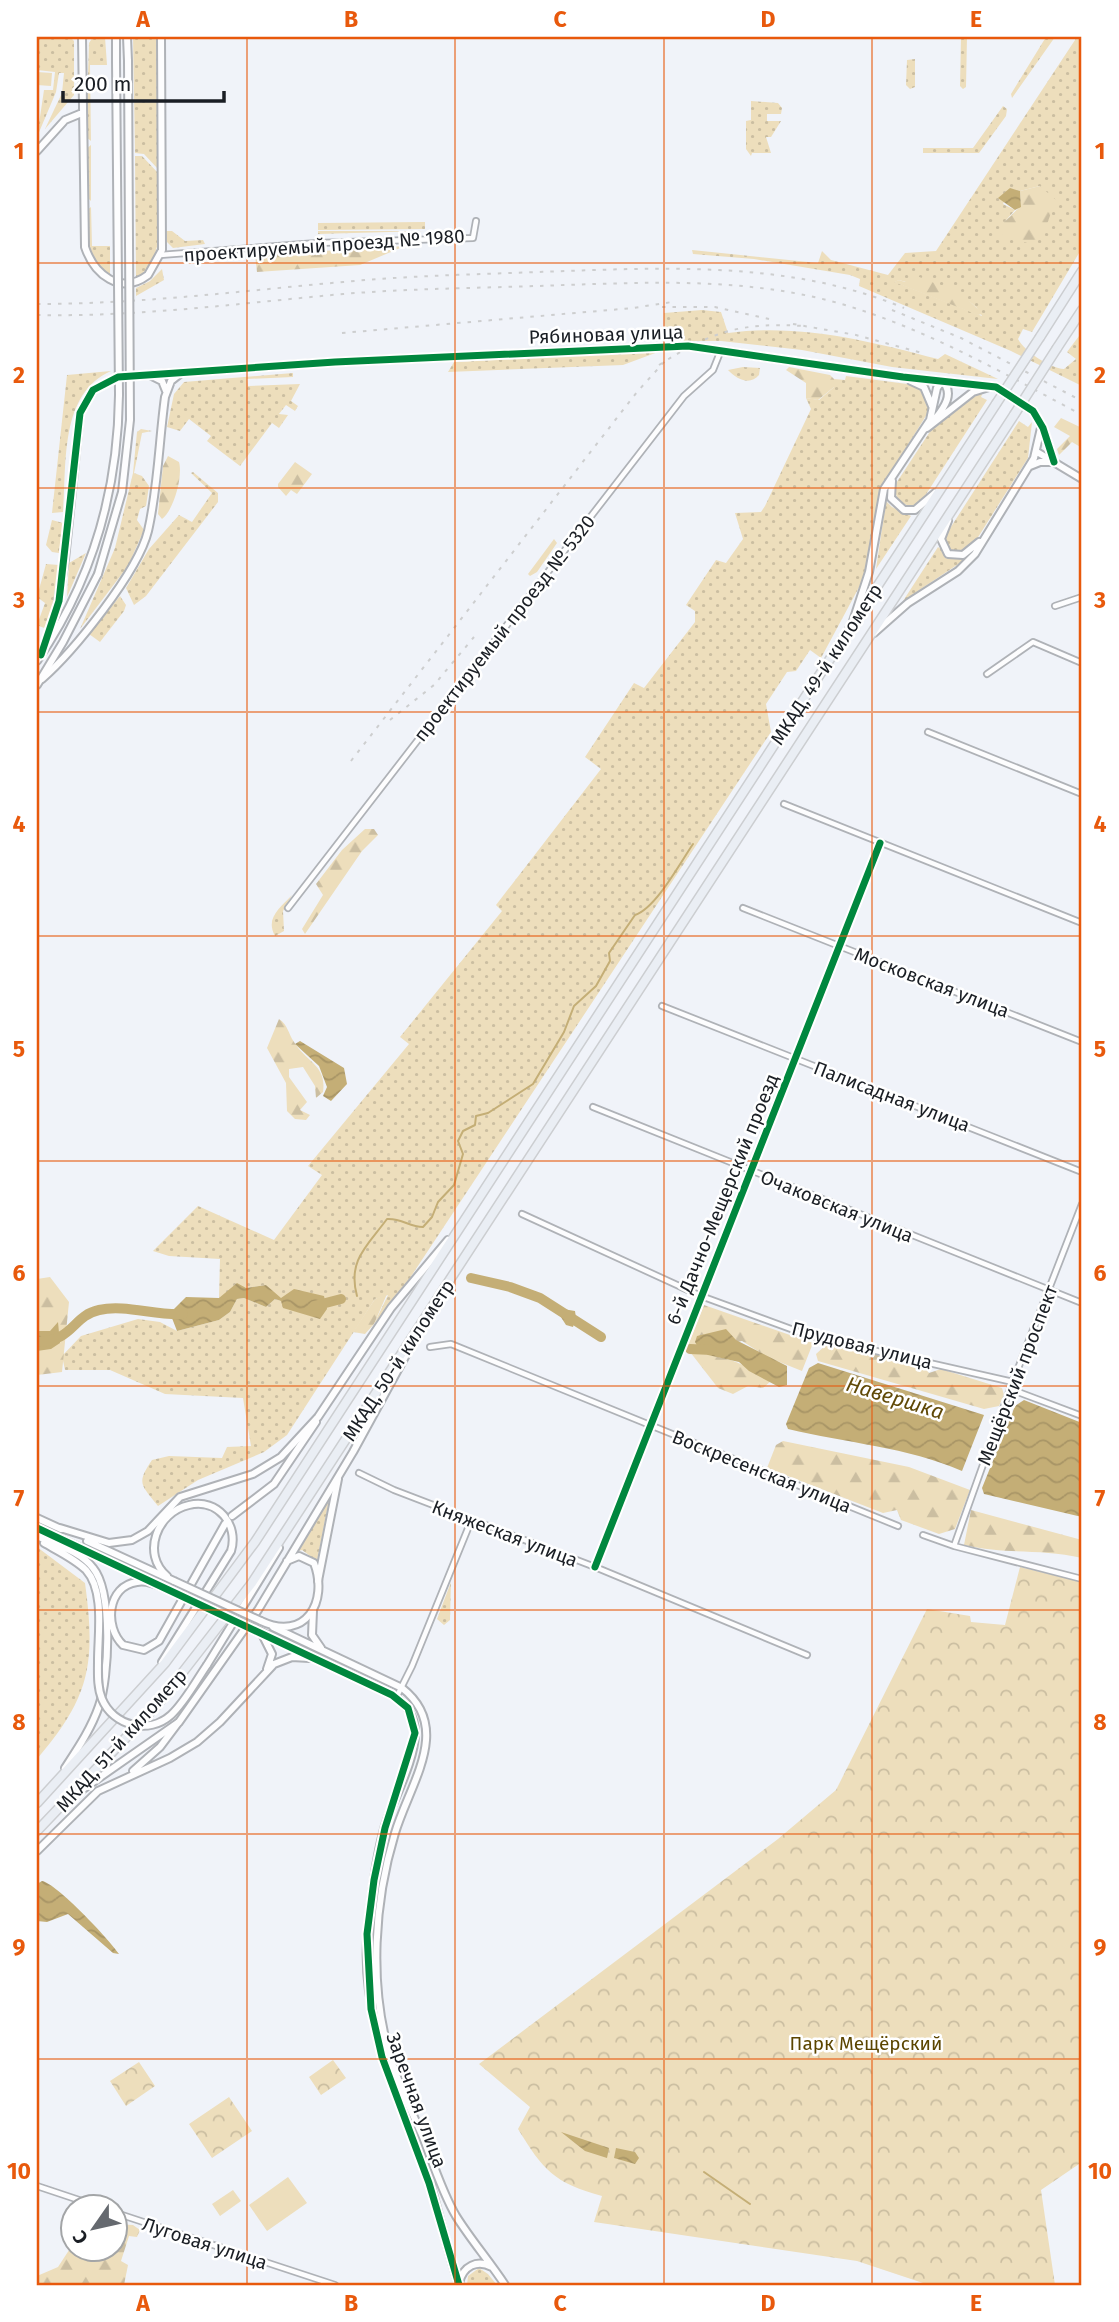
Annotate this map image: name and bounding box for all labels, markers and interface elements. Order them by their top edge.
text: A [135,5,150,33]
text: B [344,5,358,33]
text: C [553,5,567,33]
text: D [761,5,776,33]
text: E [970,5,982,33]
scale bar [63,60,224,104]
text: 200 m [74,71,131,97]
text: 1 [14,137,24,165]
text: 1 [1095,137,1105,165]
street label: проектируемый проезд № 1980 [183,224,465,267]
street label: Рябиновая улица [528,320,684,349]
text: 2 [13,361,25,389]
text: 2 [1094,361,1106,389]
street label: проектируемый проезд № 5320 [409,510,600,746]
street label: МКАД, 49-й километр [766,579,887,749]
text: 3 [12,586,25,614]
text: 3 [1093,586,1106,614]
text: 4 [13,810,26,838]
text: 4 [1094,810,1107,838]
street label: Московская улица [851,942,1012,1023]
text: 5 [13,1035,25,1063]
text: 5 [1094,1035,1106,1063]
street label: Палисадная улица [810,1056,973,1137]
street label: 6-й Дачно-Мещерский проезд [662,1070,783,1328]
street label: Очаковская улица [757,1165,917,1248]
text: 6 [13,1259,26,1287]
text: 6 [1094,1259,1107,1287]
street label: МКАД, 50-й километр [338,1275,459,1445]
street label: Мещёрский проспект [972,1281,1063,1469]
street label: Прудовая улица [789,1317,935,1374]
water label: Навершка [843,1371,947,1425]
street label: Воскресенская улица [669,1425,855,1518]
text: 7 [14,1484,25,1512]
text: 7 [1095,1484,1106,1512]
street label: Княжеская улица [429,1495,581,1572]
street label: МКАД, 51-й километр [51,1664,192,1817]
text: 8 [12,1708,26,1736]
text: 8 [1093,1708,1107,1736]
text: 9 [13,1933,26,1961]
text: 9 [1094,1933,1107,1961]
street label: Заречная улица [381,2029,452,2171]
park label: Парк Мещёрский [790,2032,942,2055]
text: 10 [7,2157,31,2185]
text: 10 [1088,2157,1112,2185]
north arrow [60,2192,130,2262]
street label: Луговая улица [139,2212,270,2274]
text: С [68,2226,93,2248]
text: A [135,2289,150,2317]
text: B [344,2289,358,2317]
text: C [553,2289,567,2317]
text: D [761,2289,776,2317]
text: E [970,2289,982,2317]

